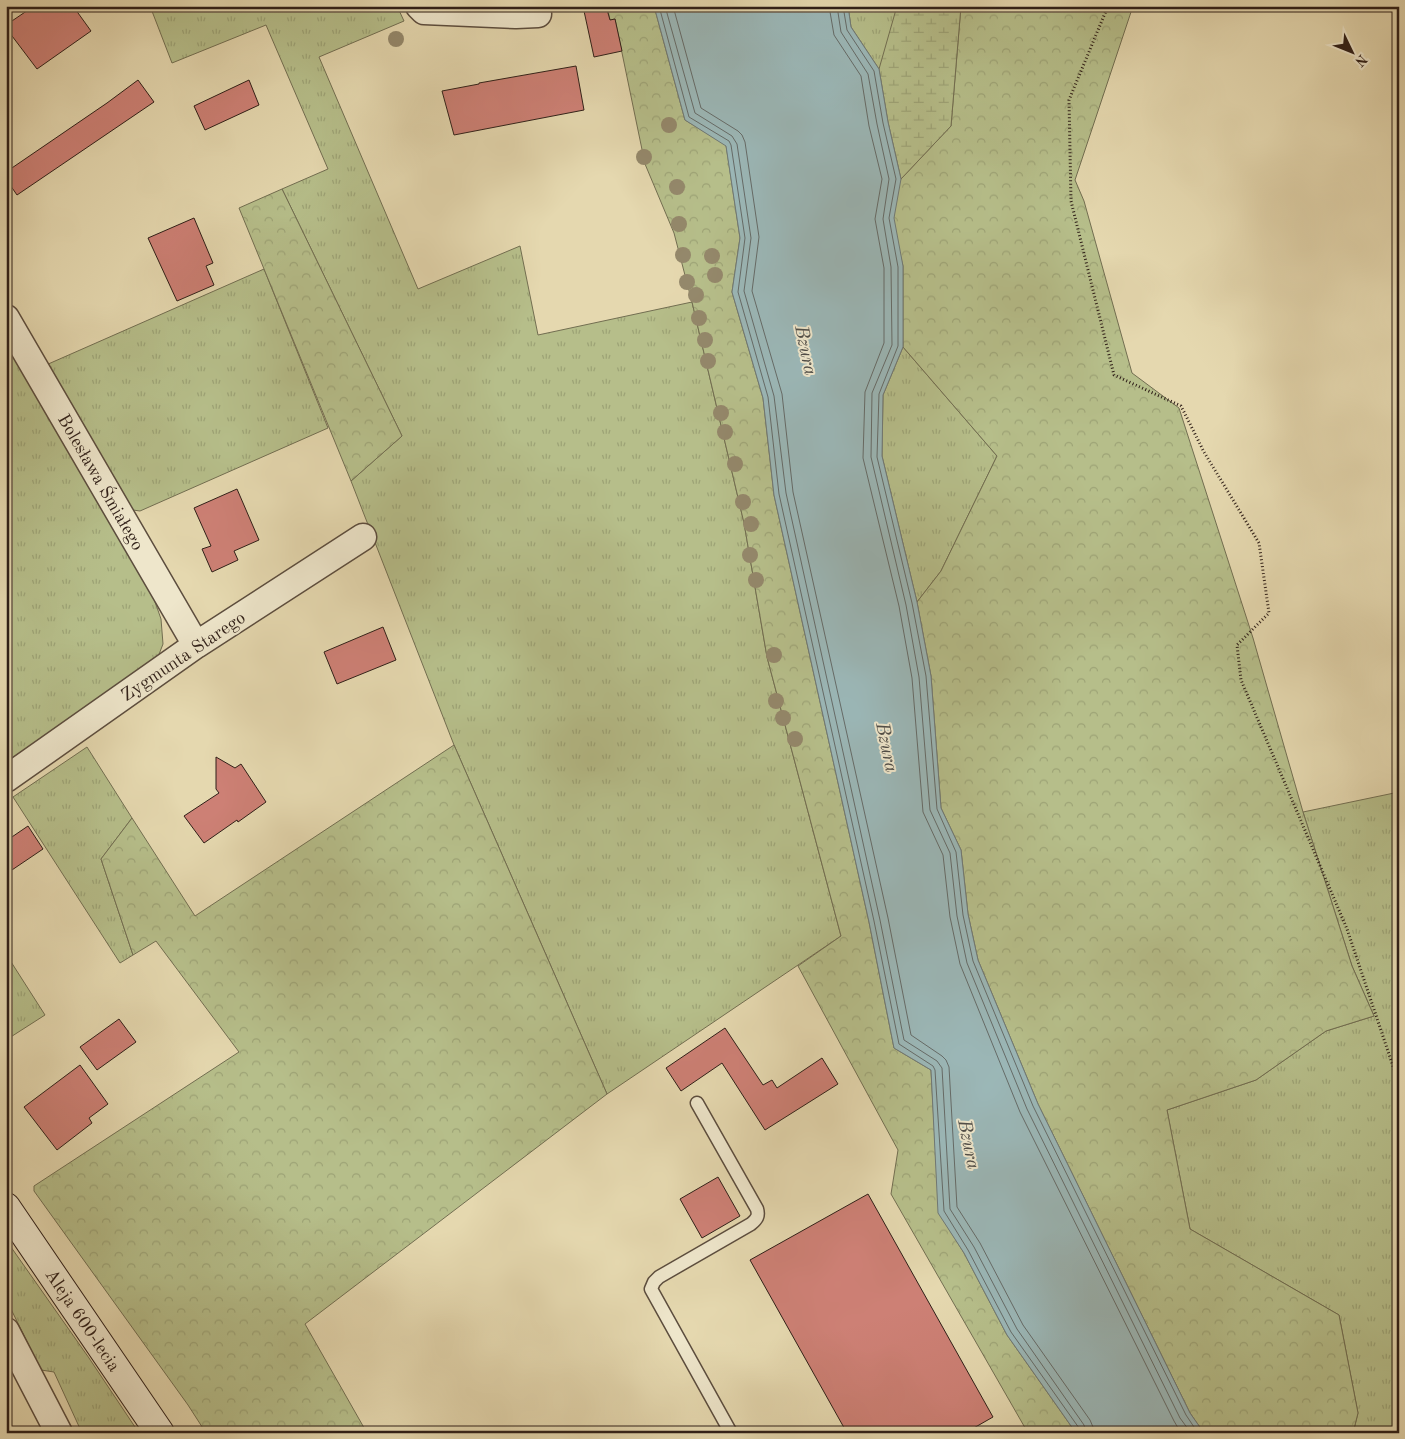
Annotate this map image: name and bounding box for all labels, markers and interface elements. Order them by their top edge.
north arrow [1328,28,1378,78]
text: N [1352,51,1370,69]
water label: Bzura [790,323,819,377]
street label: Bolesława Śmiałego [54,409,151,554]
street label: Zygmunta Starego [118,609,249,705]
water label: Bzura [871,720,900,774]
water label: Bzura [953,1117,982,1171]
street label: Aleja 600-lecia [41,1266,123,1375]

